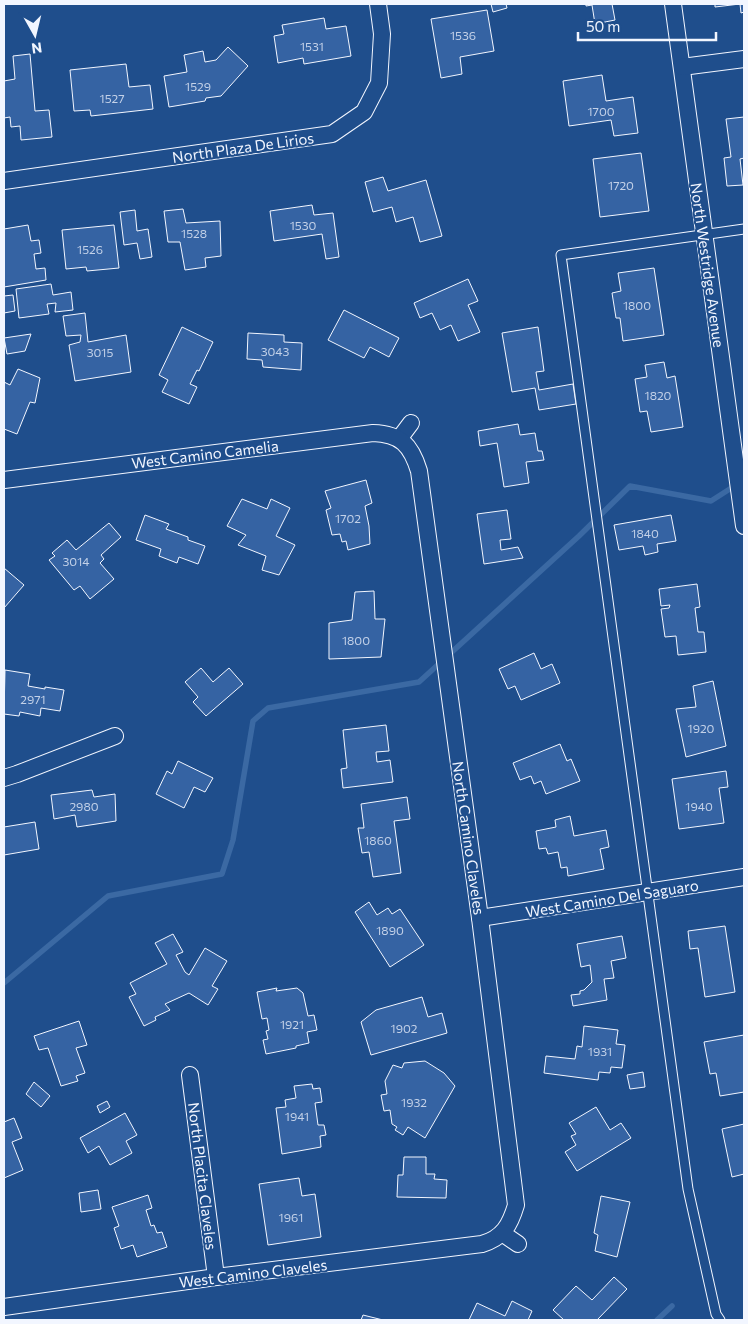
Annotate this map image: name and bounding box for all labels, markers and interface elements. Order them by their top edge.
north arrow [10,10,60,60]
scale bar [578,10,716,42]
text: 50 m [586,17,620,35]
house number: 1536 [450,28,476,42]
text: N [30,39,43,58]
house number: 1531 [300,39,324,53]
house number: 1529 [185,79,211,93]
house number: 1527 [100,91,124,105]
house number: 1700 [587,104,615,118]
street label: North Plaza De Lirios [171,128,315,166]
house number: 1720 [608,178,634,192]
street label: North Westridge Avenue [688,181,728,349]
house number: 1530 [290,218,317,232]
house number: 1528 [181,226,207,240]
house number: 1526 [77,242,103,256]
house number: 1800 [623,298,651,312]
house number: 3043 [261,344,290,358]
house number: 3015 [87,345,113,359]
house number: 1820 [645,388,672,402]
street label: West Camino Camelia [130,436,280,472]
house number: 1702 [335,511,361,525]
house number: 1840 [631,526,659,540]
house number: 3014 [62,554,90,568]
house number: 1800 [342,633,370,647]
house number: 2971 [20,692,46,706]
house number: 1920 [688,721,715,735]
street label: North Camino Claveles [449,760,489,916]
house number: 2980 [69,799,99,813]
house number: 1940 [685,799,713,813]
house number: 1860 [364,833,392,847]
street label: West Camino Del Saguaro [524,875,700,921]
house number: 1890 [376,923,404,937]
house number: 1921 [280,1017,304,1031]
house number: 1902 [391,1021,418,1035]
house number: 1931 [588,1044,612,1058]
house number: 1932 [401,1095,427,1109]
street label: North Placita Claveles [185,1101,221,1251]
house number: 1941 [285,1109,309,1123]
house number: 1961 [279,1210,303,1224]
street label: West Camino Claveles [178,1255,328,1291]

